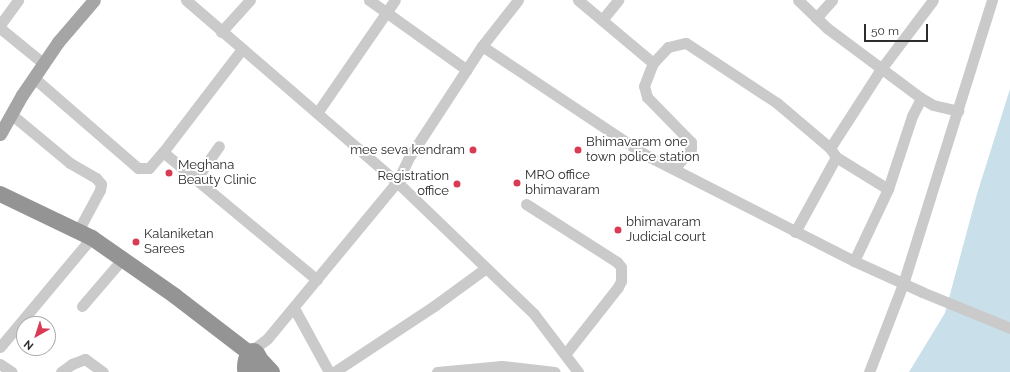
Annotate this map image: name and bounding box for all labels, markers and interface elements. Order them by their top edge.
scale bar [866,16,930,42]
text: 50 m [871,24,899,38]
place label: Bhimavaram one town police station [586,135,700,166]
place label: mee seva kendram [350,142,465,158]
marker: mee seva kendram [468,145,478,155]
marker: Bhimavaram one town police station [573,145,583,155]
place label: Meghana Beauty Clinic [178,158,257,189]
marker: Meghana Beauty Clinic [163,167,175,179]
place label: MRO office bhimavaram [525,168,600,199]
place label: Registration office [378,169,449,200]
marker: MRO office bhimavaram [512,178,522,188]
marker: Registration office [452,179,462,189]
place label: bhimavaram Judicial court [626,215,706,246]
marker: bhimavaram Judicial court [613,225,623,235]
place label: Kalaniketan Sarees [144,227,214,258]
marker: Kalaniketan Sarees [131,237,141,247]
north arrow [16,316,56,356]
text: N [21,337,36,353]

